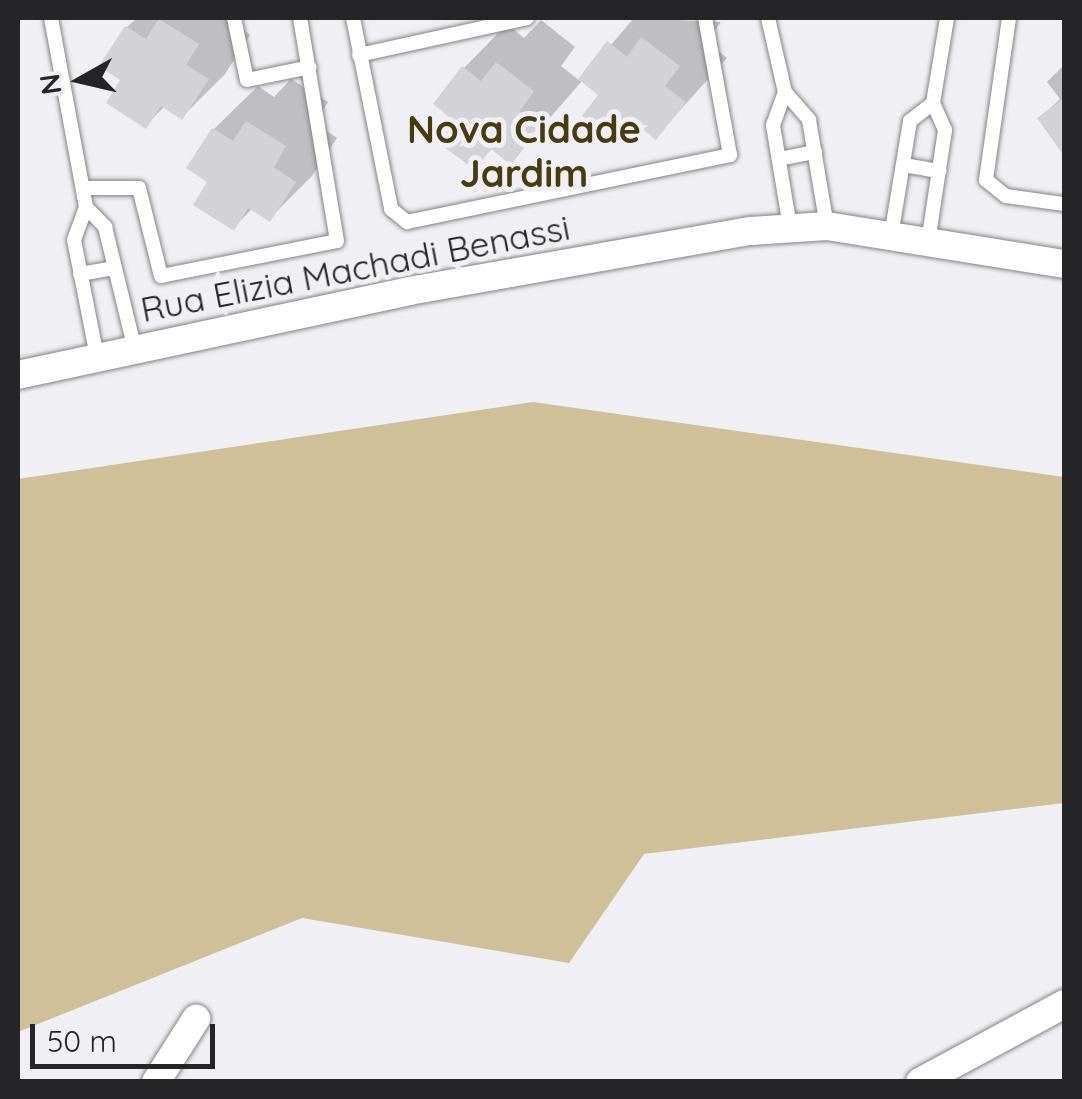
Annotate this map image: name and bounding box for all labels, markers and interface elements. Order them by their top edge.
north arrow [30,30,130,130]
text: N [31,72,69,97]
district label: Nova Cidade Jardim [407,107,641,196]
street label: Rua Elizia Machadi Benassi [137,206,573,330]
scale bar [35,1004,220,1066]
text: 50 m [47,1022,117,1060]

